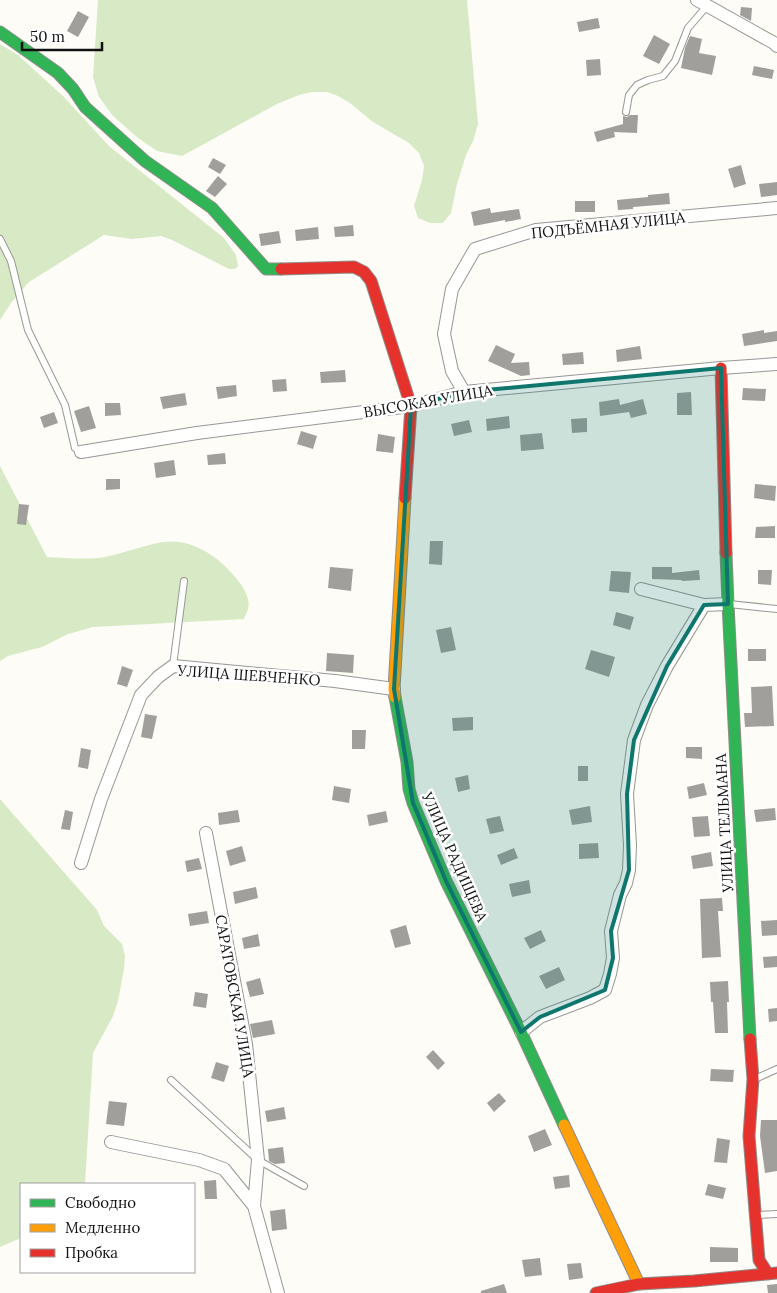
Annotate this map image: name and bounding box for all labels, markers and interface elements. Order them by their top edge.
scale bar [22,20,102,52]
text: 50 m [30,27,65,46]
street label: ПОДЪЁМНАЯ УЛИЦА [530,207,687,243]
street label: ВЫСОКАЯ УЛИЦА [362,380,495,422]
street label: УЛИЦА ШЕВЧЕНКО [176,660,321,689]
street label: УЛИЦА ТЕЛЬМАНА [711,752,737,894]
street label: УЛИЦА РАДИЩЕВА [417,788,492,925]
street label: САРАТОВСКАЯ УЛИЦА [211,913,259,1079]
legend [20,1183,195,1273]
text: Свободно [65,1193,136,1212]
text: Медленно [65,1218,140,1237]
text: Пробка [65,1243,118,1262]

